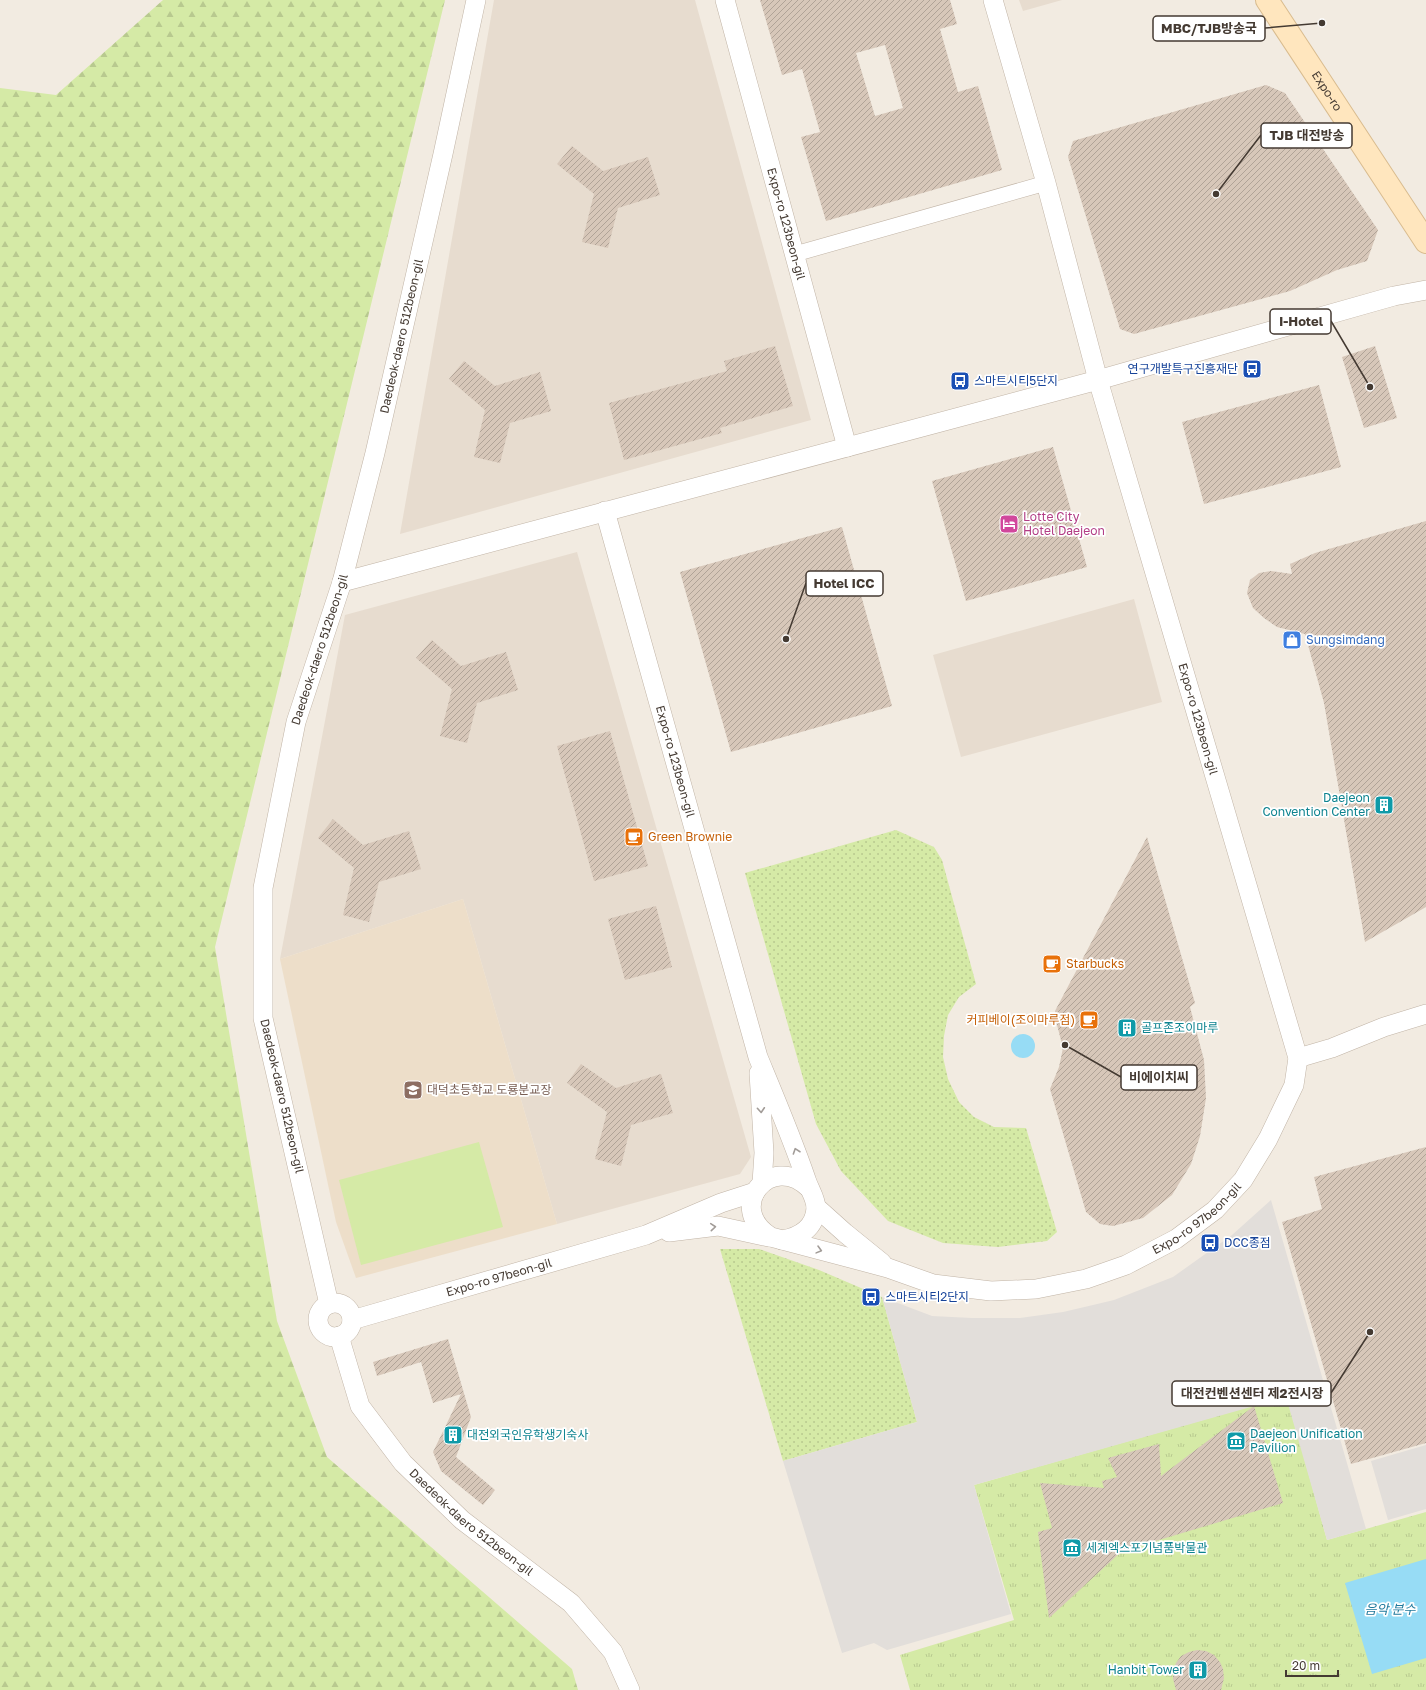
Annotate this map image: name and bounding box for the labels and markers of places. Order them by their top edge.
callout: MBC/TJB방송국 [1153,16,1265,41]
callout: TJB 대전방송 [1261,123,1352,148]
callout: I-Hotel [1270,309,1331,334]
bus stop icon: 연구개발특구진흥재단 [1241,358,1263,380]
place label: 연구개발특구진흥재단 [1128,361,1238,376]
bus stop icon: 스마트시티5단지 [949,370,971,392]
place label: 스마트시티5단지 [974,373,1058,388]
place label: Lotte City Hotel Daejeon [1023,509,1105,538]
hotel icon: Lotte City Hotel Daejeon [998,513,1020,535]
callout: Hotel ICC [806,571,883,596]
shop icon: Sungsimdang [1281,629,1303,651]
place label: Sungsimdang [1306,632,1385,647]
place label: Daejeon Convention Center [1262,790,1370,819]
building icon: Daejeon Convention Center [1373,794,1395,816]
cafe icon: Green Brownie [623,826,645,848]
place label: Green Brownie [648,829,732,844]
cafe icon: Starbucks [1041,953,1063,975]
place label: Starbucks [1066,956,1124,971]
cafe icon: 커피베이(조이마루점) [1078,1009,1100,1031]
place label: 커피베이(조이마루점) [967,1012,1075,1027]
building icon: 골프존조이마루 [1116,1017,1138,1039]
place label: 골프존조이마루 [1141,1020,1218,1035]
callout: 비에이치씨 [1121,1065,1197,1090]
school or university icon: 대덕초등학교 도룡분교장 [402,1079,424,1101]
place label: 대덕초등학교 도룡분교장 [427,1082,551,1097]
bus stop icon: DCC종점 [1199,1232,1221,1254]
place label: DCC종점 [1224,1235,1271,1250]
bus stop icon: 스마트시티2단지 [860,1286,882,1308]
place label: 스마트시티2단지 [885,1289,969,1304]
callout: 대전컨벤션센터 제2전시장 [1172,1381,1331,1406]
building icon: 대전외국인유학생기숙사 [442,1424,464,1446]
place label: Daejeon Unification Pavilion [1250,1426,1363,1455]
place label: 대전외국인유학생기숙사 [467,1427,588,1442]
museum icon: Daejeon Unification Pavilion [1225,1430,1247,1452]
museum icon: 세계엑스포기념품박물관 [1061,1537,1083,1559]
place label: 세계엑스포기념품박물관 [1086,1540,1207,1555]
building icon: Hanbit Tower [1187,1659,1209,1681]
place label: Hanbit Tower [1108,1662,1184,1677]

